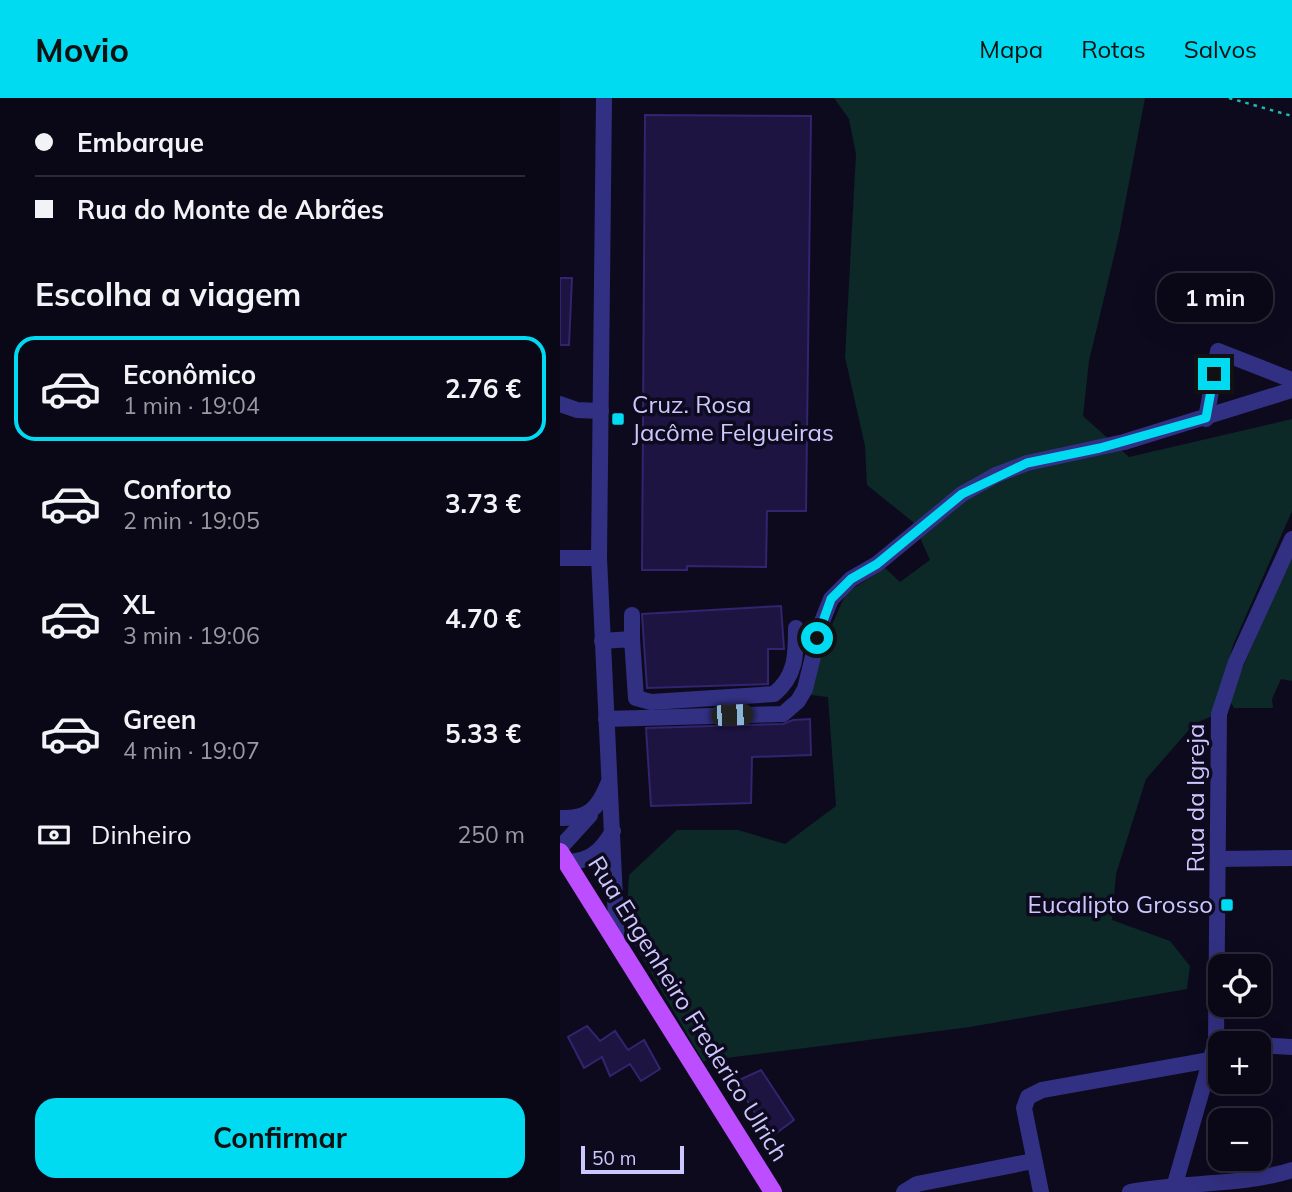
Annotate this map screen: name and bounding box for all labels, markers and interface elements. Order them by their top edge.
text: Movio [35,29,129,70]
text: Mapa [979,34,1043,64]
text: Rotas [1081,34,1146,64]
text: Salvos [1184,34,1257,64]
text: Embarque [77,126,204,159]
text: Rua do Monte de Abrães [77,193,384,226]
callout: 1 min [1156,272,1272,322]
text: Escolha a viagem [35,274,301,314]
text: 1 min [1185,283,1245,312]
icon: car [39,357,102,420]
text: Econômico [123,358,256,391]
route end [1198,358,1230,390]
text: 2.76 € [445,372,521,405]
place label: Cruz. Rosa Jacôme Felgueiras [632,389,834,447]
text: 1 min · 19:04 [123,391,260,420]
marker: Cruz. Rosa Jacôme Felgueiras [610,411,626,427]
icon: car [39,472,102,535]
text: Conforto [123,473,232,506]
text: 3.73 € [445,487,521,520]
text: 2 min · 19:05 [123,506,260,535]
icon: car [39,587,102,650]
text: XL [123,588,155,621]
text: 4.70 € [445,602,521,635]
text: 3 min · 19:06 [123,621,260,650]
route start [801,622,833,654]
icon: car [39,702,102,765]
text: Green [123,703,196,736]
car [711,704,754,726]
text: 5.33 € [445,717,521,750]
street label: Rua da Igreja [1180,724,1210,872]
text: 4 min · 19:07 [123,736,260,765]
icon: cash [35,816,73,854]
text: Dinheiro [91,818,192,851]
text: 250 m [457,820,525,849]
street label: Rua Engenheiro Frederico Ulrich [582,850,795,1167]
place label: Eucalipto Grosso [1028,889,1213,919]
marker: Eucalipto Grosso [1219,897,1235,913]
map controls [1208,954,1271,1171]
button: locate [1208,954,1271,1017]
button: + [1208,1031,1271,1094]
button: Confirmar [35,1098,525,1178]
button: − [1208,1108,1271,1171]
scale bar [581,1143,684,1175]
text: 50 m [592,1146,636,1170]

